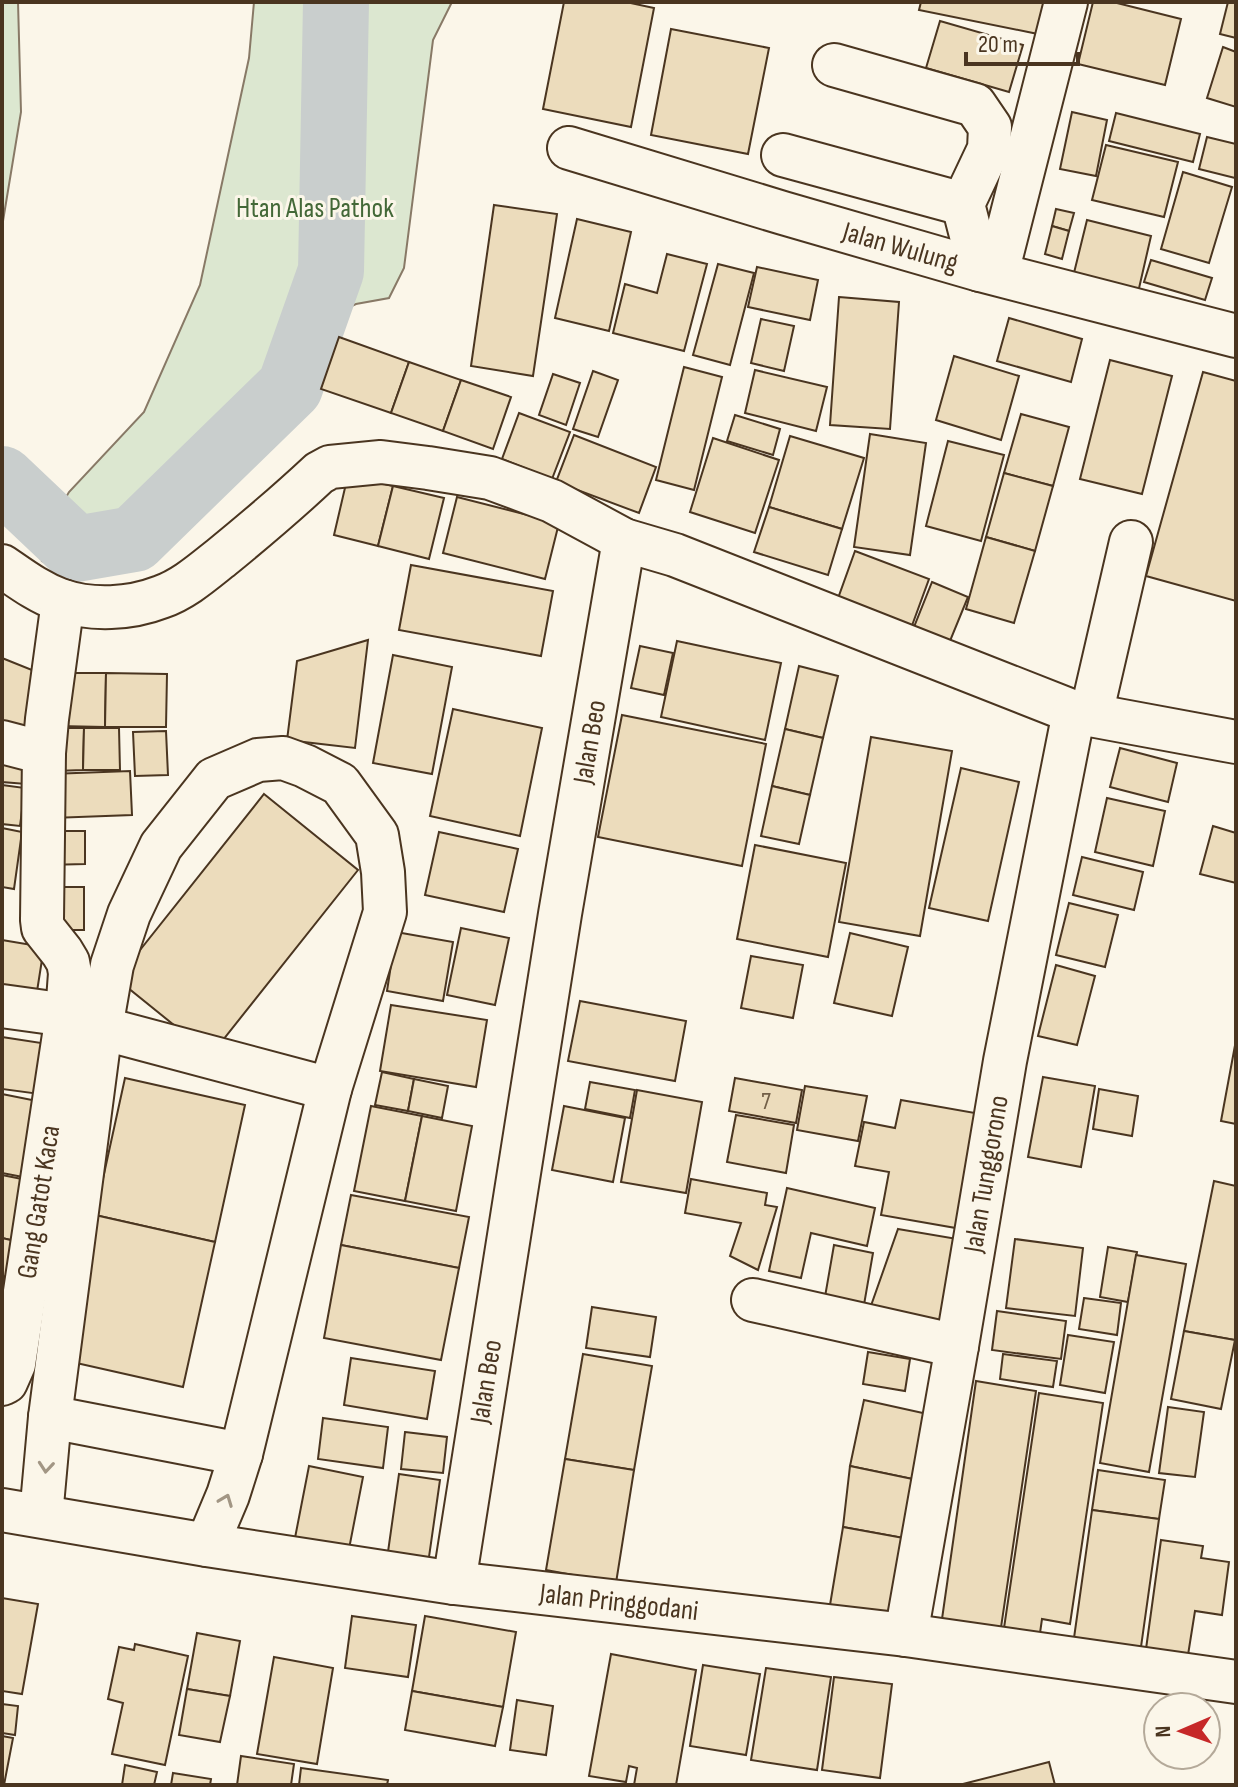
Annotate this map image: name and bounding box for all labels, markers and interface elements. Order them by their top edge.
scale bar [966,16,1078,66]
text: 20 m [978,30,1018,59]
park label: Htan Alas Pathok [236,192,394,225]
street label: Jalan Wulung [838,214,962,279]
street label: Jalan Beo [566,698,613,787]
house number: 7 [761,1087,771,1116]
street label: Jalan Tunggorono [956,1093,1015,1256]
street label: Gang Gatot Kaca [11,1123,67,1281]
street label: Jalan Beo [463,1337,509,1427]
one-way arrow [37,1461,54,1474]
one-way arrow [216,1494,232,1508]
street label: Jalan Pringgodani [537,1576,700,1627]
north arrow [1142,1691,1222,1771]
text: N [1150,1725,1177,1738]

